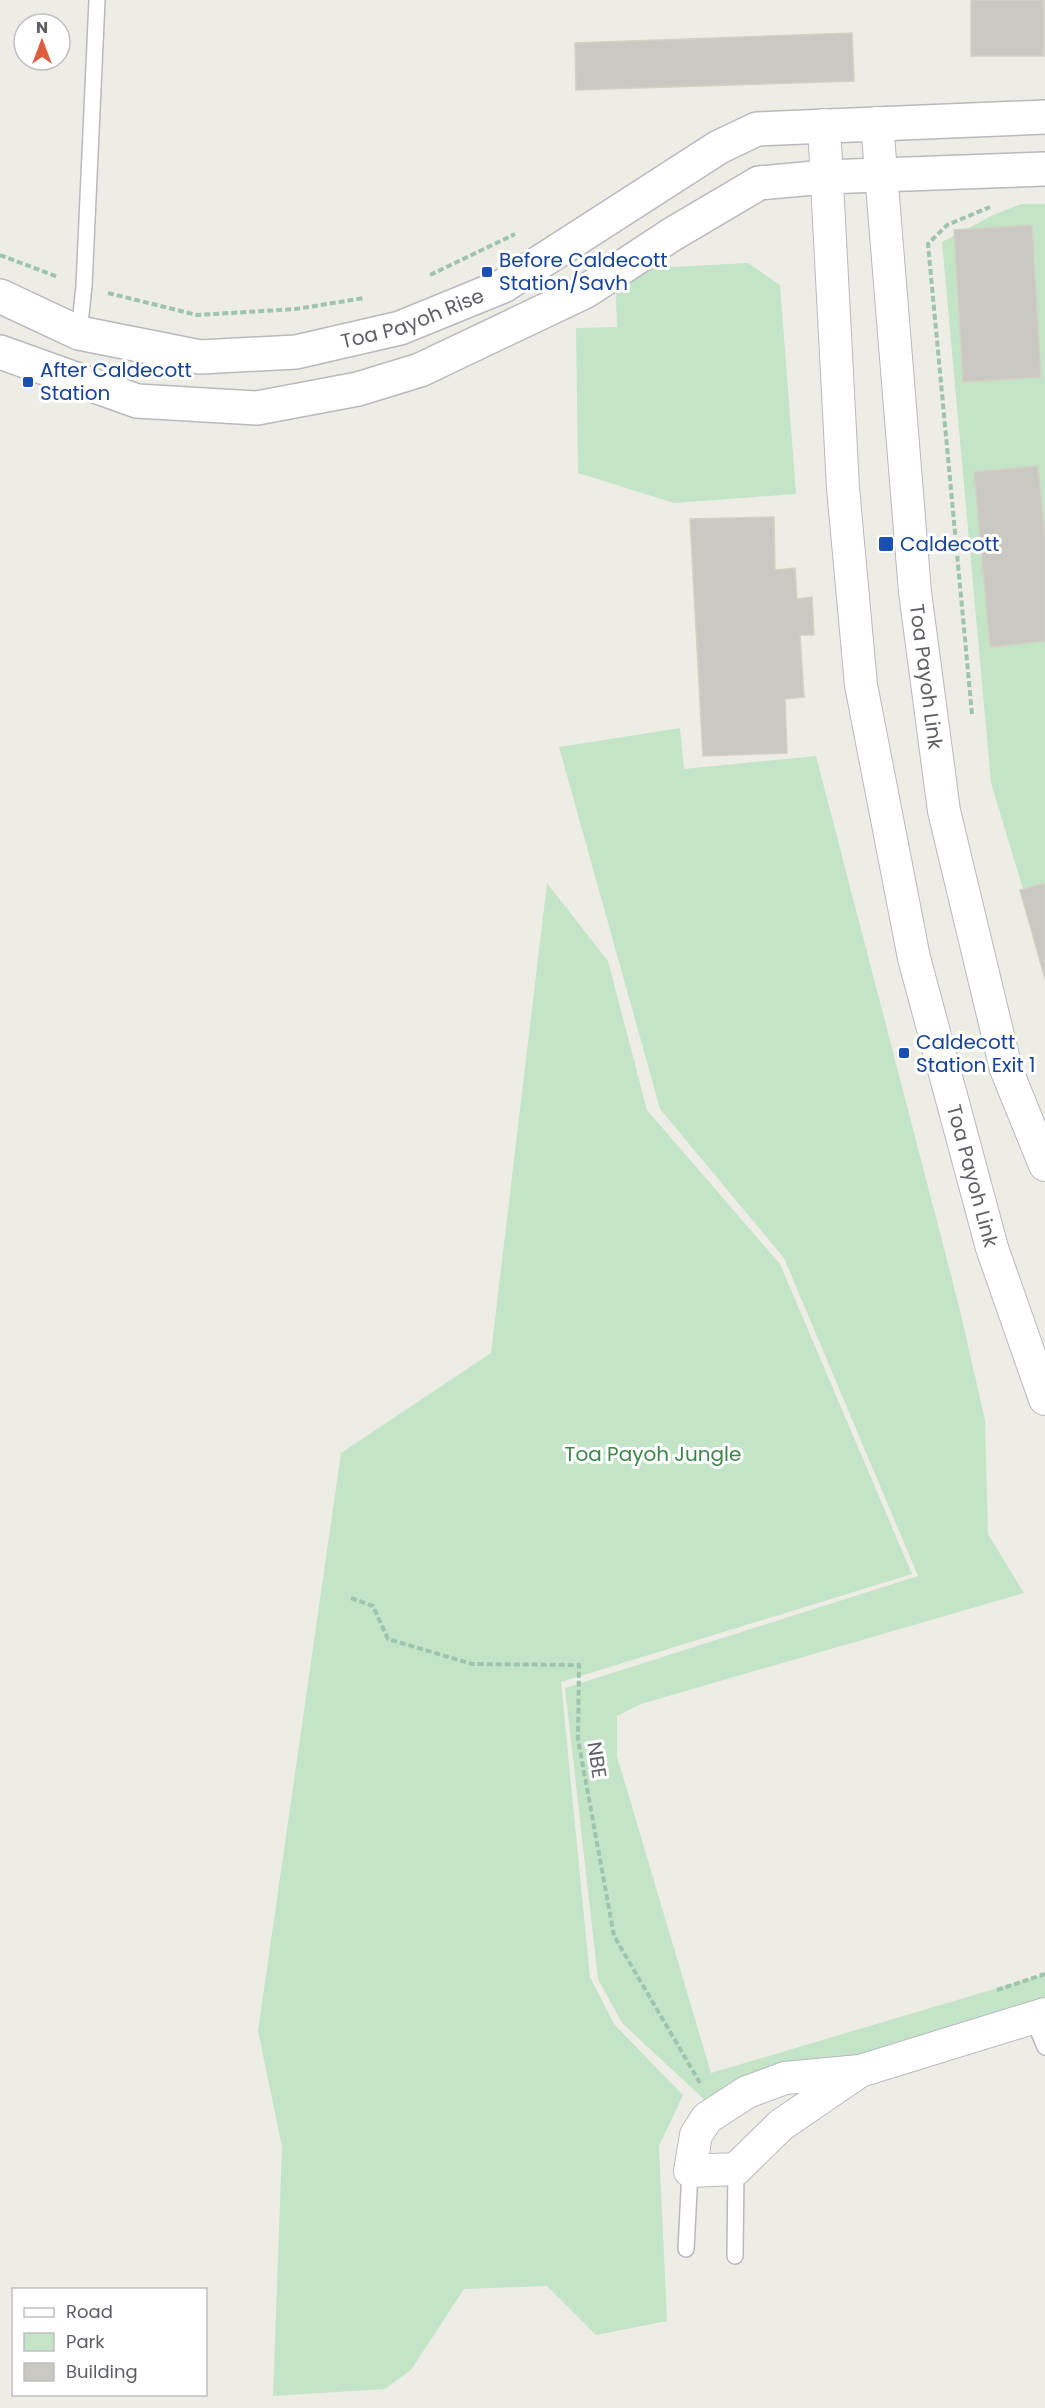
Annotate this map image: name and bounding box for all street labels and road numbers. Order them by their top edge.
street label: Toa Payoh Rise [338,281,488,355]
street label: Toa Payoh Link [903,602,950,752]
street label: Toa Payoh Link [940,1101,1005,1251]
street label: NBE [580,1740,614,1780]

